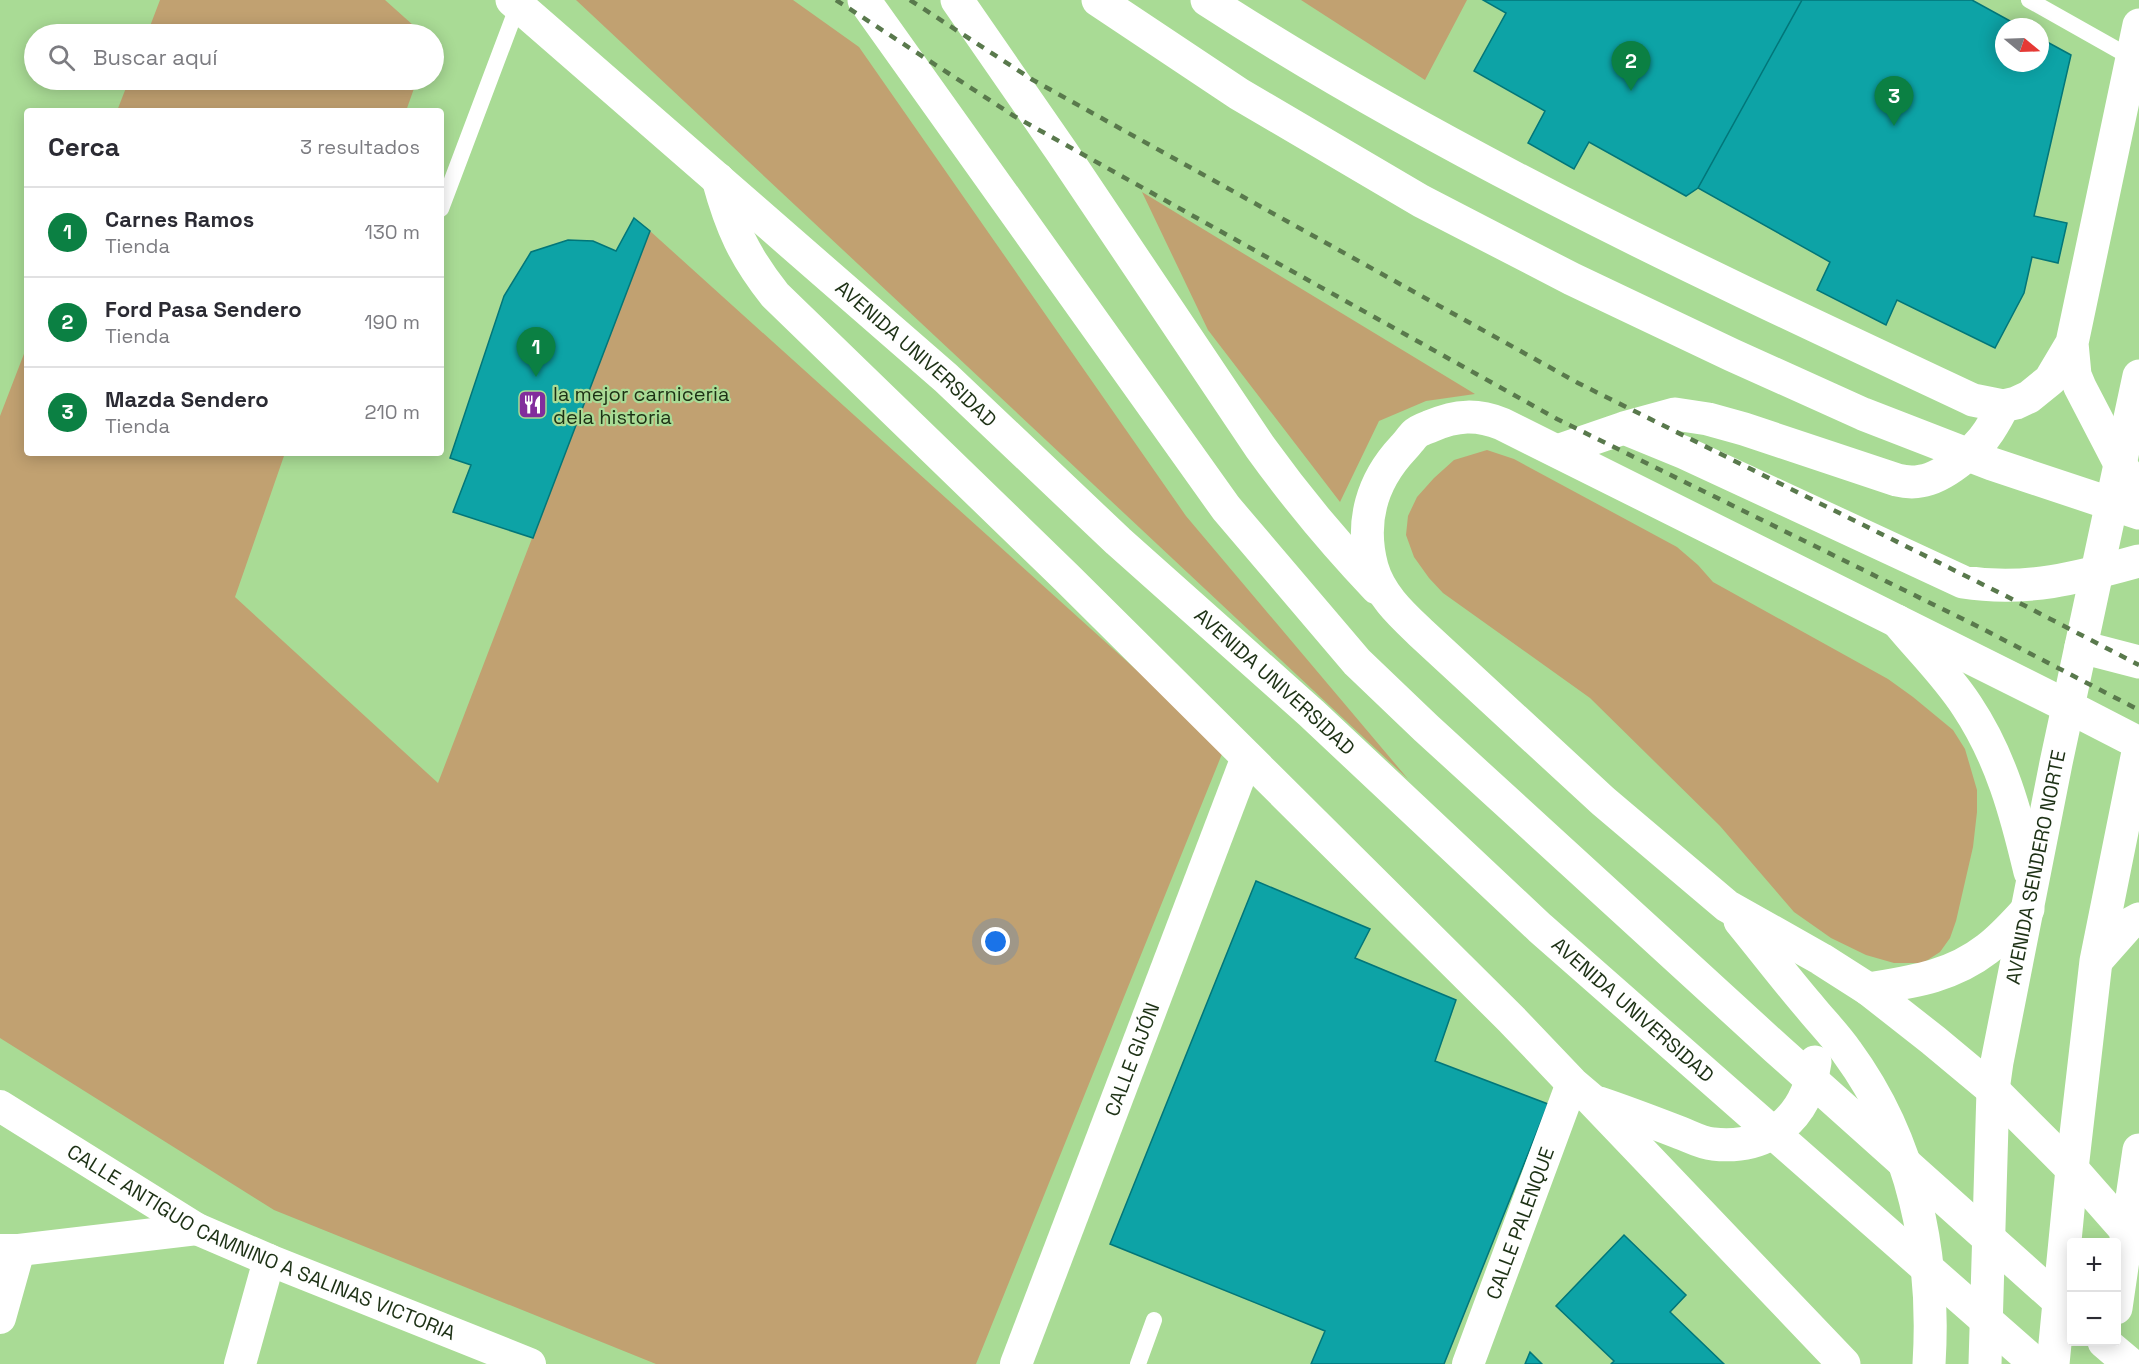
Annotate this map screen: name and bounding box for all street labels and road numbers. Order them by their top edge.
street label: AVENIDA UNIVERSIDAD [830,275,1002,432]
street label: AVENIDA UNIVERSIDAD [1189,602,1361,761]
street label: AVENIDA SENDERO NORTE [2000,747,2071,987]
street label: AVENIDA UNIVERSIDAD [1546,931,1720,1088]
street label: CALLE GIJÓN [1098,999,1165,1120]
street label: CALLE ANTIGUO CAMNINO A SALINAS VICTORIA [62,1138,460,1346]
street label: CALLE PALENQUE [1480,1144,1560,1303]

